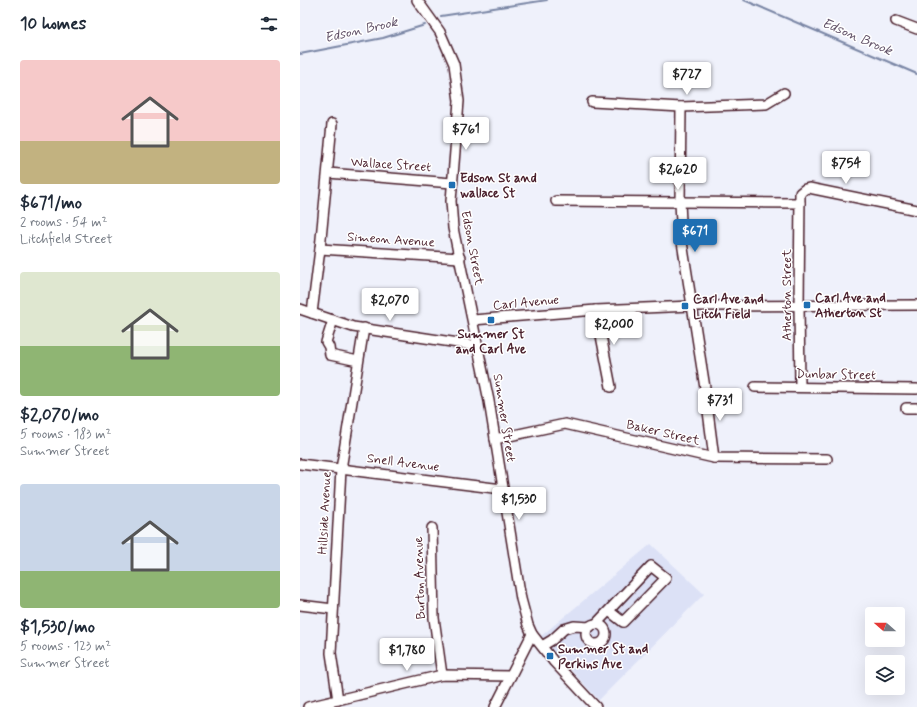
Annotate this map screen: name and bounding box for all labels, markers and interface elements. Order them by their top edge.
text: 10 homes [20,13,86,35]
icon: filters [258,13,280,35]
water label: Edson Brook [323,13,400,47]
water label: Edson Brook [819,14,896,60]
pin: $727 [663,62,711,96]
text: $727 [672,66,702,83]
icon: home [114,86,186,158]
pin: $761 [442,117,490,151]
text: $761 [452,121,480,138]
pin: $754 [822,151,870,185]
street label: Wallace Street [350,154,432,176]
text: $754 [831,155,861,172]
pin: $2,620 [645,157,711,191]
text: $2,620 [658,161,698,178]
place label: Edson St and wallace St [460,170,537,202]
marker: Edson St and wallace St [447,180,457,190]
text: $671/mo [20,192,82,214]
street label: Edson Street [456,209,488,287]
text: 2 rooms · 54 m² [20,214,107,231]
pin: $671 [671,219,719,253]
text: $671 [682,223,708,240]
street label: Simeon Avenue [347,228,435,252]
text: Litchfield Street [20,231,113,248]
street label: Atherton Street [779,249,796,341]
pin: $2,070 [357,288,423,322]
place label: Carl Ave and Atherton St [815,290,886,322]
place label: Carl Ave and Litch Field [693,291,764,323]
text: $2,070 [371,292,409,309]
street label: Carl Avenue [492,292,560,314]
icon: home [114,298,186,370]
marker: Carl Ave and Atherton St [802,300,812,310]
marker: Carl Ave and Litch Field [680,301,690,311]
pin: $2,000 [581,312,647,346]
marker: Summer St and Carl Ave [486,315,496,325]
text: $2,000 [594,316,634,333]
place label: Summer St and Carl Ave [456,326,526,358]
street label: Dunbar Street [796,366,876,384]
street label: Summer Street [489,373,519,464]
pin: $731 [696,388,744,422]
text: $731 [707,392,733,409]
text: $2,070/mo [20,404,99,426]
street label: Baker Street [625,416,702,450]
text: 5 rooms · 183 m² [20,426,111,443]
text: Summer Street [20,443,109,460]
street label: Snell Avenue [366,450,440,476]
street label: Hillside Avenue [314,471,336,555]
pin: $1,530 [486,487,552,521]
text: $1,530 [501,491,537,508]
icon: home [114,510,186,582]
street label: Burton Avenue [410,536,430,620]
north arrow [865,607,905,647]
map controls [865,607,905,695]
text: $1,530/mo [20,616,95,638]
text: 5 rooms · 123 m² [20,638,111,655]
pin: $1,780 [374,638,440,672]
place label: Summer St and Perkins Ave [558,641,649,673]
text: $1,780 [388,642,426,659]
marker: Summer St and Perkins Ave [545,651,555,661]
text: Summer Street [20,655,109,672]
button: layers [865,655,905,695]

